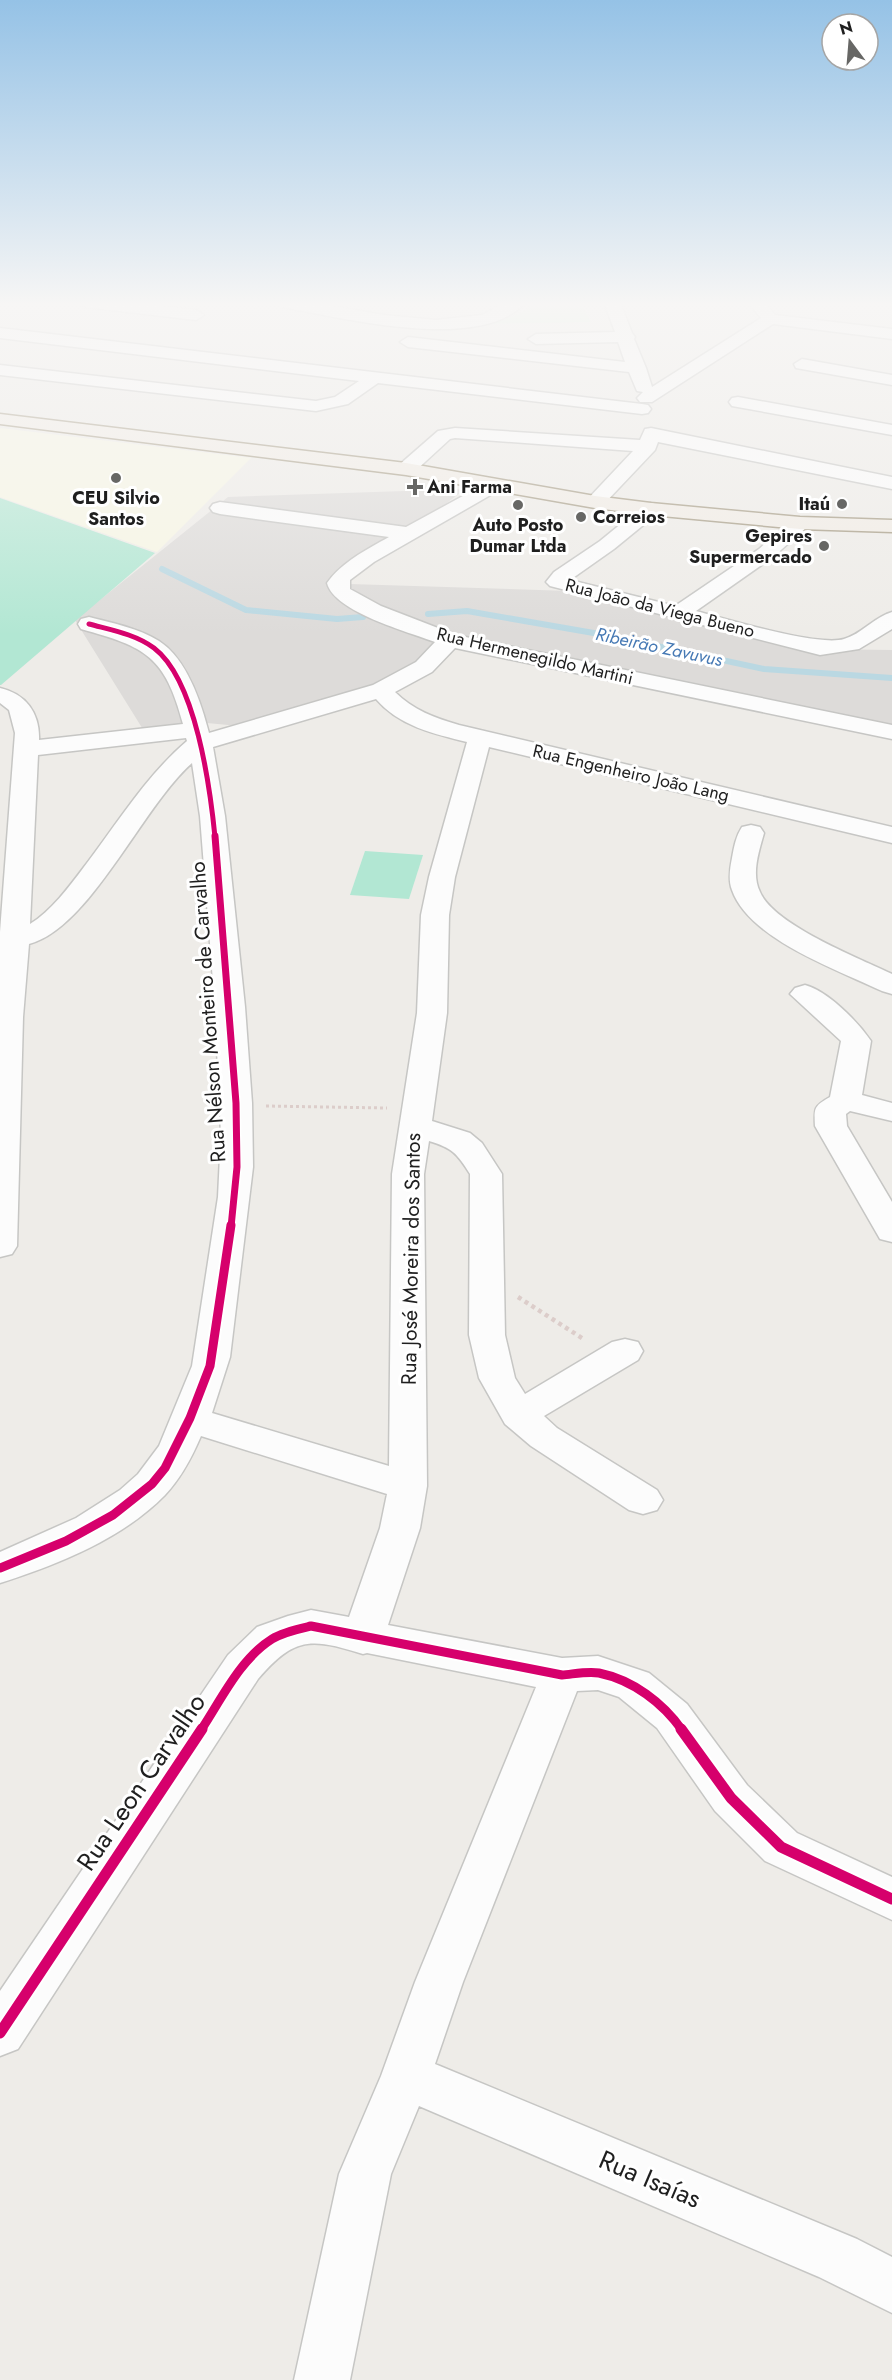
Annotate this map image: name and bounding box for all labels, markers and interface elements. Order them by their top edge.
north arrow [820,12,880,72]
text: N [837,15,855,41]
marker: CEU Silvio Santos [109,471,123,485]
place label: Ani Farma [426,474,512,500]
marker: Ani Farma [408,480,422,494]
place label: CEU Silvio Santos [72,485,160,532]
place label: Itaú [798,491,830,517]
marker: Itaú [835,497,849,511]
marker: Auto Posto Dumar Ltda [511,498,525,512]
place label: Correios [593,504,665,530]
marker: Correios [574,510,588,524]
place label: Auto Posto Dumar Ltda [470,512,566,559]
place label: Gepires Supermercado [689,523,812,570]
marker: Gepires Supermercado [817,539,831,553]
street label: Rua João da Viega Bueno [563,572,758,644]
street label: Rua Hermenegildo Martini [434,621,636,691]
water label: Ribeirão Zavuvus [593,621,726,673]
street label: Rua Engenheiro João Lang [530,738,732,808]
street label: Rua Nélson Monteiro de Carvalho [183,860,233,1164]
street label: Rua José Moreira dos Santos [394,1133,428,1385]
street label: Rua Leon Carvalho [67,1686,215,1878]
street label: Rua Isaías [593,2140,707,2218]

